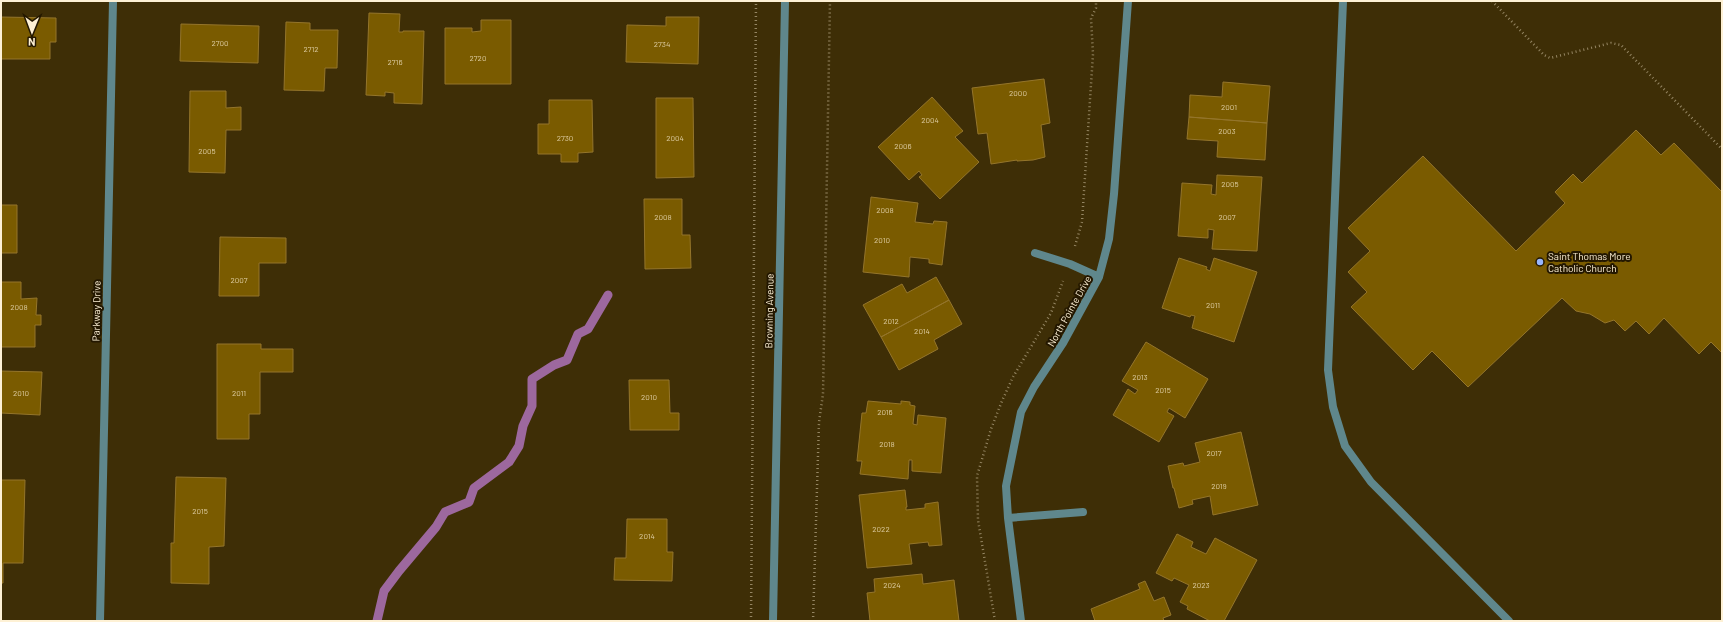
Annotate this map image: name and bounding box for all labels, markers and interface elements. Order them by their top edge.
north arrow [12,12,52,52]
text: N [28,36,36,49]
house number: 2700 [211,38,229,48]
house number: 2734 [654,39,670,49]
house number: 2712 [303,44,319,54]
house number: 2720 [470,53,486,63]
house number: 2716 [387,57,403,67]
house number: 2000 [1009,88,1027,98]
house number: 2001 [1221,102,1237,112]
house number: 2004 [921,115,939,125]
house number: 2003 [1218,126,1236,136]
house number: 2730 [557,133,573,143]
house number: 2004 [666,133,684,143]
house number: 2006 [894,141,912,151]
house number: 2005 [198,146,216,156]
house number: 2005 [1221,179,1239,189]
house number: 2008 [876,205,894,215]
house number: 2008 [654,212,672,222]
house number: 2007 [1218,212,1236,222]
house number: 2010 [874,235,890,245]
place label: Saint Thomas More Catholic Church [1548,250,1631,274]
marker: Saint Thomas More Catholic Church [1535,257,1545,267]
street label: North Pointe Drive [1045,273,1093,349]
street label: Browning Avenue [762,274,776,348]
house number: 2007 [230,275,248,285]
street label: Parkway Drive [89,281,103,341]
house number: 2011 [1206,300,1220,310]
house number: 2008 [10,302,28,312]
house number: 2012 [883,316,899,326]
house number: 2014 [914,326,930,336]
house number: 2013 [1132,372,1148,382]
house number: 2015 [1155,385,1171,395]
house number: 2010 [13,388,29,398]
house number: 2011 [232,388,246,398]
house number: 2010 [641,392,657,402]
house number: 2016 [877,407,893,417]
house number: 2018 [879,439,895,449]
house number: 2017 [1206,448,1222,458]
house number: 2019 [1211,481,1227,491]
house number: 2015 [192,506,208,516]
house number: 2022 [872,524,890,534]
house number: 2014 [639,531,655,541]
house number: 2024 [883,580,901,590]
house number: 2023 [1192,580,1210,590]

